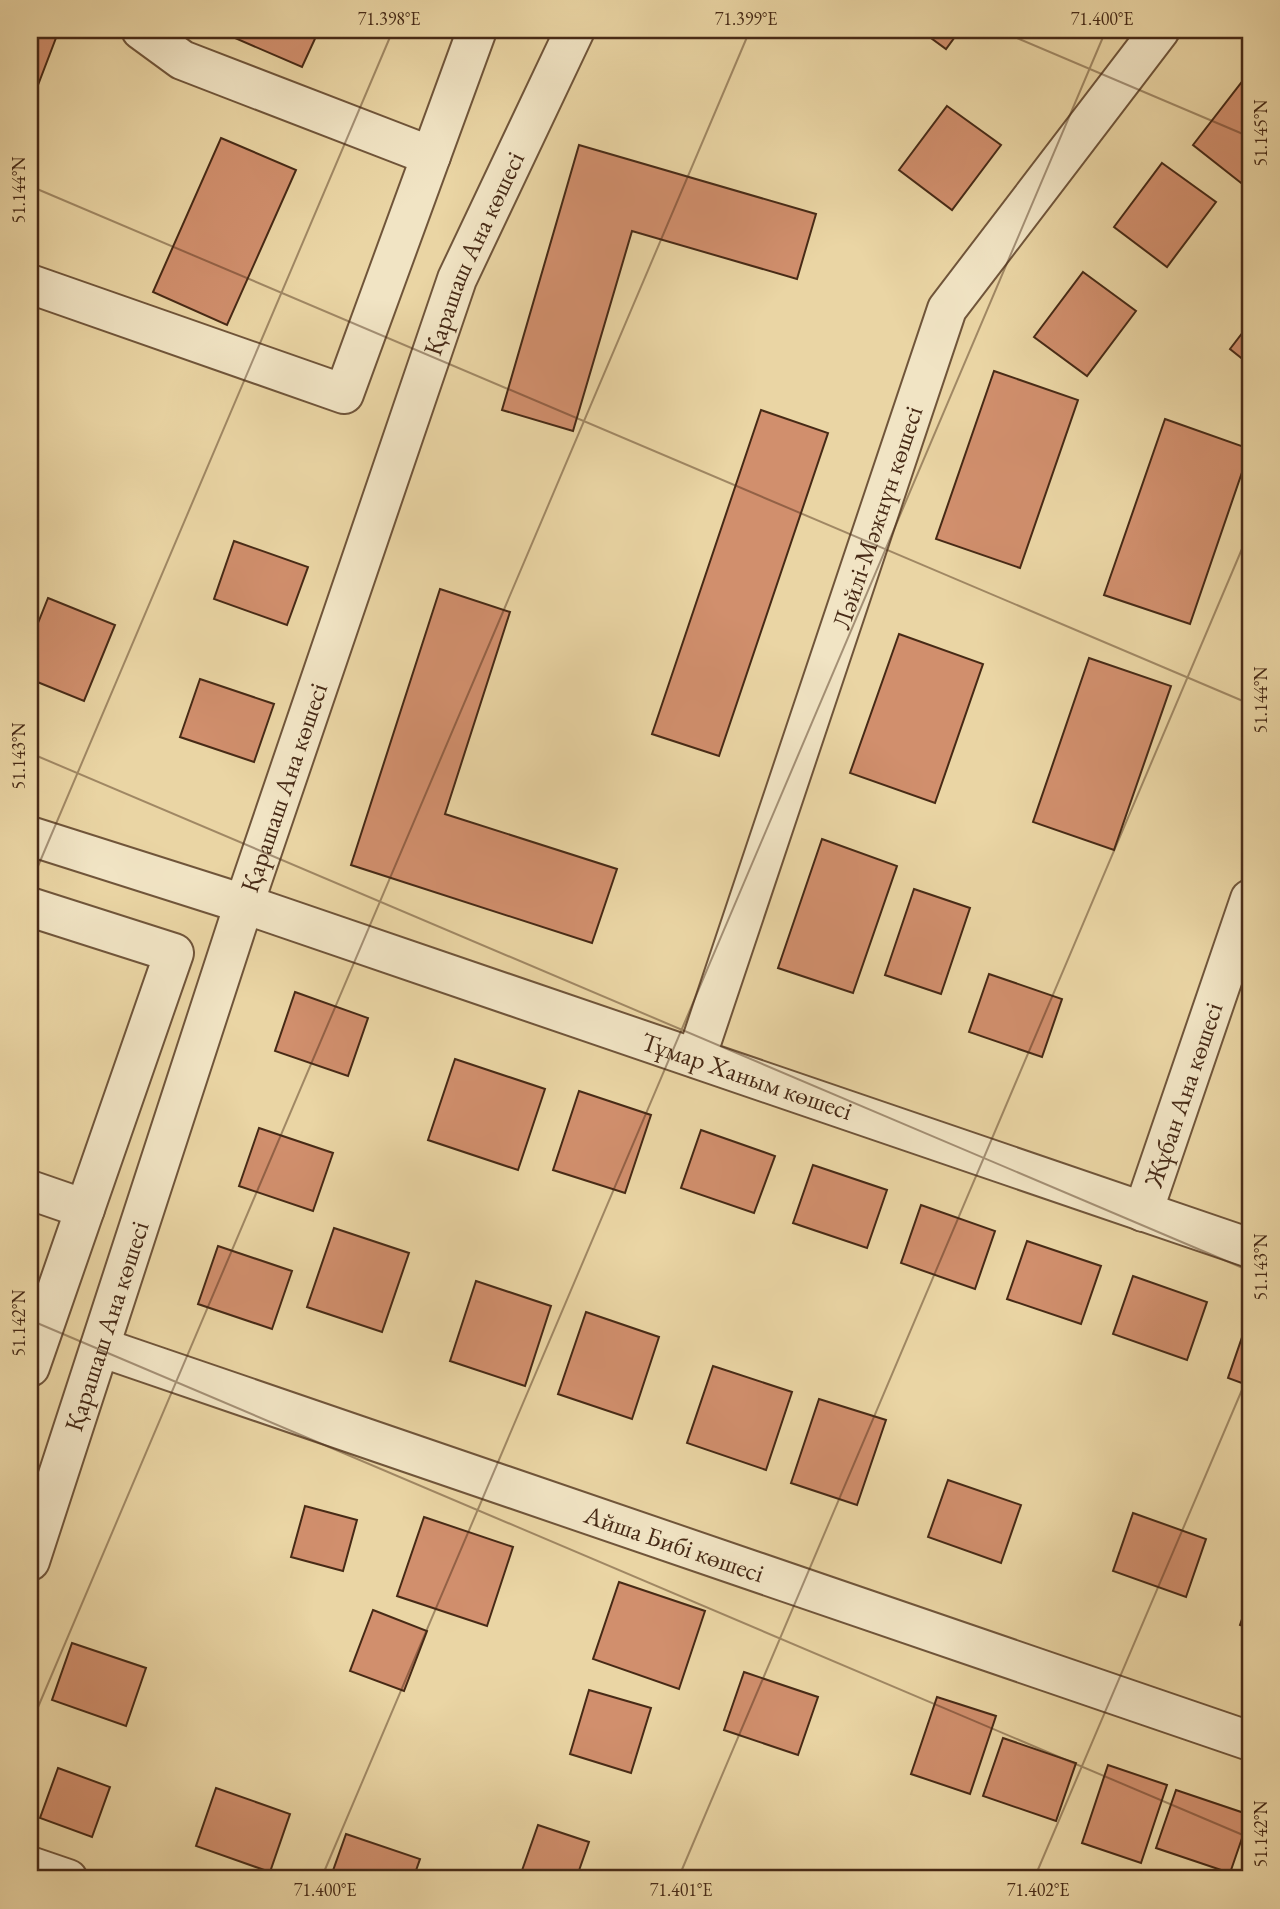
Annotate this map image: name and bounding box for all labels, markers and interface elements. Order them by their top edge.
text: 71.398°E [358,7,420,30]
text: 71.399°E [715,7,777,30]
text: 71.400°E [1071,7,1133,30]
text: 51.145°N [1249,99,1272,166]
street label: Қарашаш Ана көшесі [415,146,532,360]
text: 51.144°N [7,156,30,223]
street label: Ләйлі-Мәжнүн көшесі [824,401,930,634]
text: 51.144°N [1249,666,1272,733]
street label: Қарашаш Ана көшесі [232,678,335,897]
text: 51.143°N [7,722,30,789]
street label: Жұбан Ана көшесі [1135,998,1230,1192]
street label: Тұмар Ханым көшесі [637,1024,857,1128]
street label: Қарашаш Ана көшесі [56,1217,157,1436]
text: 51.143°N [1249,1233,1272,1300]
text: 51.142°N [7,1289,30,1356]
street label: Айша Бибі көшесі [579,1497,769,1590]
text: 51.142°N [1249,1800,1272,1867]
text: 71.400°E [294,1878,356,1901]
text: 71.401°E [650,1878,712,1901]
text: 71.402°E [1007,1878,1069,1901]

